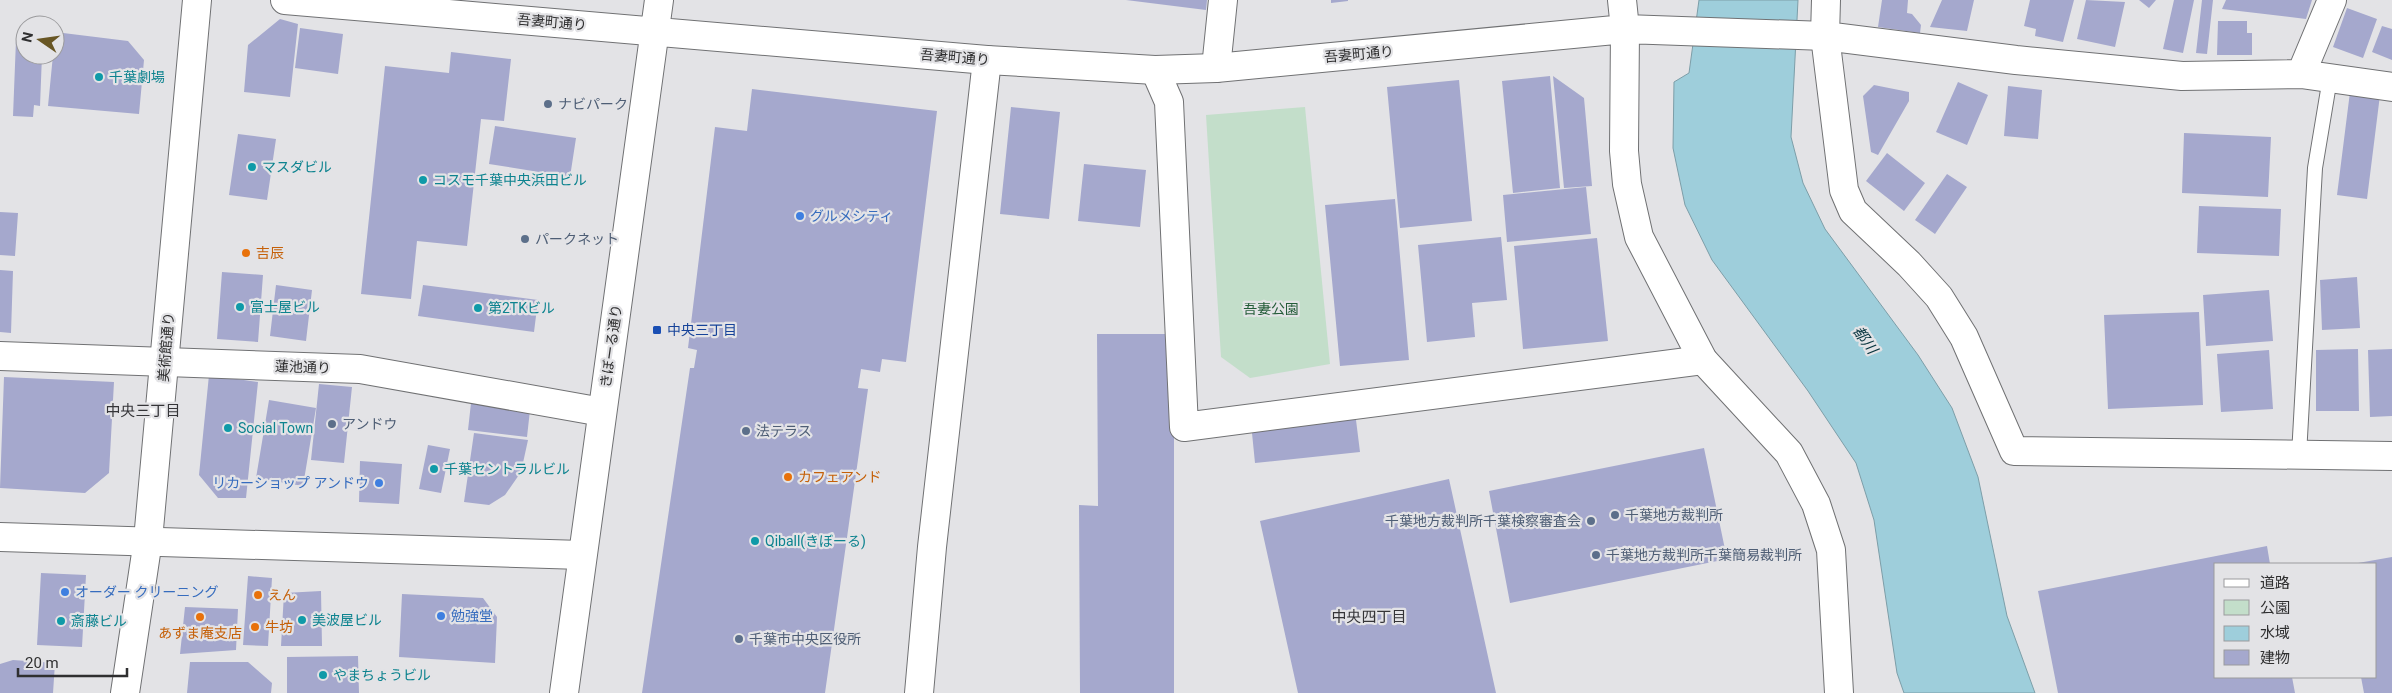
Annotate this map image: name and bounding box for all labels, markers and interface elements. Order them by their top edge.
street label: 吾妻町通り [516,11,588,33]
north arrow [15,15,65,65]
text: N [18,30,36,44]
street label: 吾妻町通り [1323,43,1395,65]
street label: 吾妻町通り [919,46,991,68]
place label: 千葉劇場 [109,69,165,85]
marker: 千葉劇場 [93,71,105,83]
place label: ナビパーク [558,96,628,112]
marker: ナビパーク [542,98,554,110]
place label: マスダビル [262,159,332,175]
marker: マスダビル [246,161,258,173]
place label: コスモ千葉中央浜田ビル [433,172,587,188]
marker: コスモ千葉中央浜田ビル [417,174,429,186]
place label: グルメシティ [810,208,893,224]
marker: グルメシティ [794,210,806,222]
place label: パークネット [535,231,619,247]
marker: パークネット [519,233,531,245]
place label: 吉辰 [256,245,284,261]
marker: 吉辰 [240,247,252,259]
place label: 富士屋ビル [250,299,320,315]
place label: 第2TKビル [488,300,555,316]
marker: 富士屋ビル [234,301,246,313]
park label: 吾妻公園 [1243,301,1299,317]
marker: 第2TKビル [472,302,484,314]
street label: きぼーる通り [597,303,625,389]
street label: 美術館通り [155,311,177,383]
place label: 中央三丁目 [667,322,737,338]
water label: 都川 [1849,323,1882,359]
marker: 中央三丁目 [651,324,663,336]
street label: 蓮池通り [275,358,331,376]
district label: 中央三丁目 [105,402,181,420]
place label: アンドウ [342,416,397,432]
marker: アンドウ [326,418,338,430]
place label: Social Town [238,420,313,436]
marker: Social Town [222,422,234,434]
place label: 法テラス [756,423,812,439]
marker: 法テラス [740,425,752,437]
place label: 千葉セントラルビル [444,461,570,477]
marker: 千葉セントラルビル [428,463,440,475]
place label: カフェアンド [798,469,881,485]
marker: カフェアンド [782,471,794,483]
place label: リカーショップ アンドウ [212,475,369,491]
marker: リカーショップ アンドウ [373,477,385,489]
place label: 千葉地方裁判所 [1625,507,1723,523]
marker: 千葉地方裁判所 [1609,509,1621,521]
place label: 千葉地方裁判所千葉検察審査会 [1385,513,1581,529]
marker: 千葉地方裁判所千葉検察審査会 [1585,515,1597,527]
place label: Qiball(きぼーる) [765,533,866,550]
marker: Qiball(きぼーる) [749,535,761,547]
place label: 千葉地方裁判所千葉簡易裁判所 [1606,547,1802,563]
marker: 千葉地方裁判所千葉簡易裁判所 [1590,549,1602,561]
legend [2214,563,2377,678]
text: 道路 [2260,574,2290,592]
place label: オーダー クリーニング [75,584,218,600]
marker: オーダー クリーニング [59,586,71,598]
place label: えん [268,587,296,603]
marker: えん [252,589,264,601]
text: 公園 [2260,599,2290,617]
place label: 勉強堂 [451,608,493,624]
district label: 中央四丁目 [1331,608,1407,626]
marker: 勉強堂 [435,610,447,622]
marker: あずま庵支店 [194,611,206,623]
place label: 美波屋ビル [312,612,382,628]
place label: 斎藤ビル [71,613,127,629]
marker: 美波屋ビル [296,614,308,626]
marker: 斎藤ビル [55,615,67,627]
place label: 牛坊 [265,619,293,635]
marker: 牛坊 [249,621,261,633]
text: 水域 [2260,624,2290,642]
place label: あずま庵支店 [158,625,242,641]
place label: 千葉市中央区役所 [749,631,861,647]
marker: 千葉市中央区役所 [733,633,745,645]
scale bar [18,646,126,678]
text: 建物 [2260,649,2290,667]
text: 20 m [25,654,59,672]
place label: やまちょうビル [333,667,431,683]
marker: やまちょうビル [317,669,329,681]

